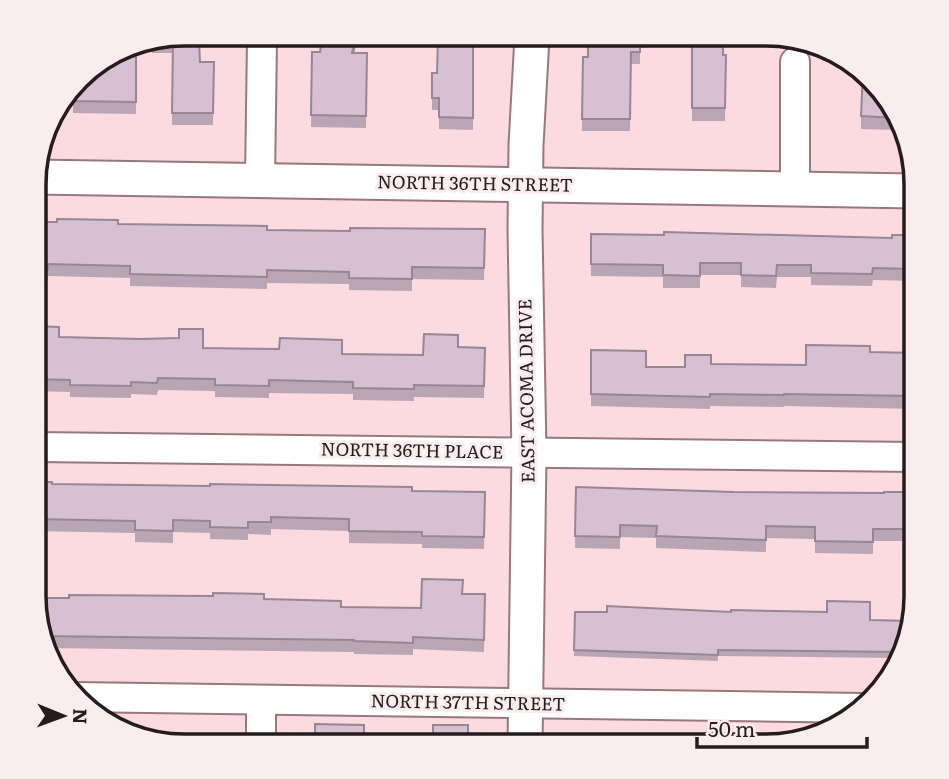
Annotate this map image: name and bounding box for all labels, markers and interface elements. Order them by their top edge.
street label: NORTH 36TH STREET [377,167,573,198]
street label: EAST ACOMA DRIVE [510,299,541,483]
street label: NORTH 36TH PLACE [320,434,504,465]
north arrow [28,681,98,751]
street label: NORTH 37TH STREET [370,686,566,717]
scale bar [697,706,867,750]
text: N [67,708,95,725]
text: 50 m [708,712,755,743]

